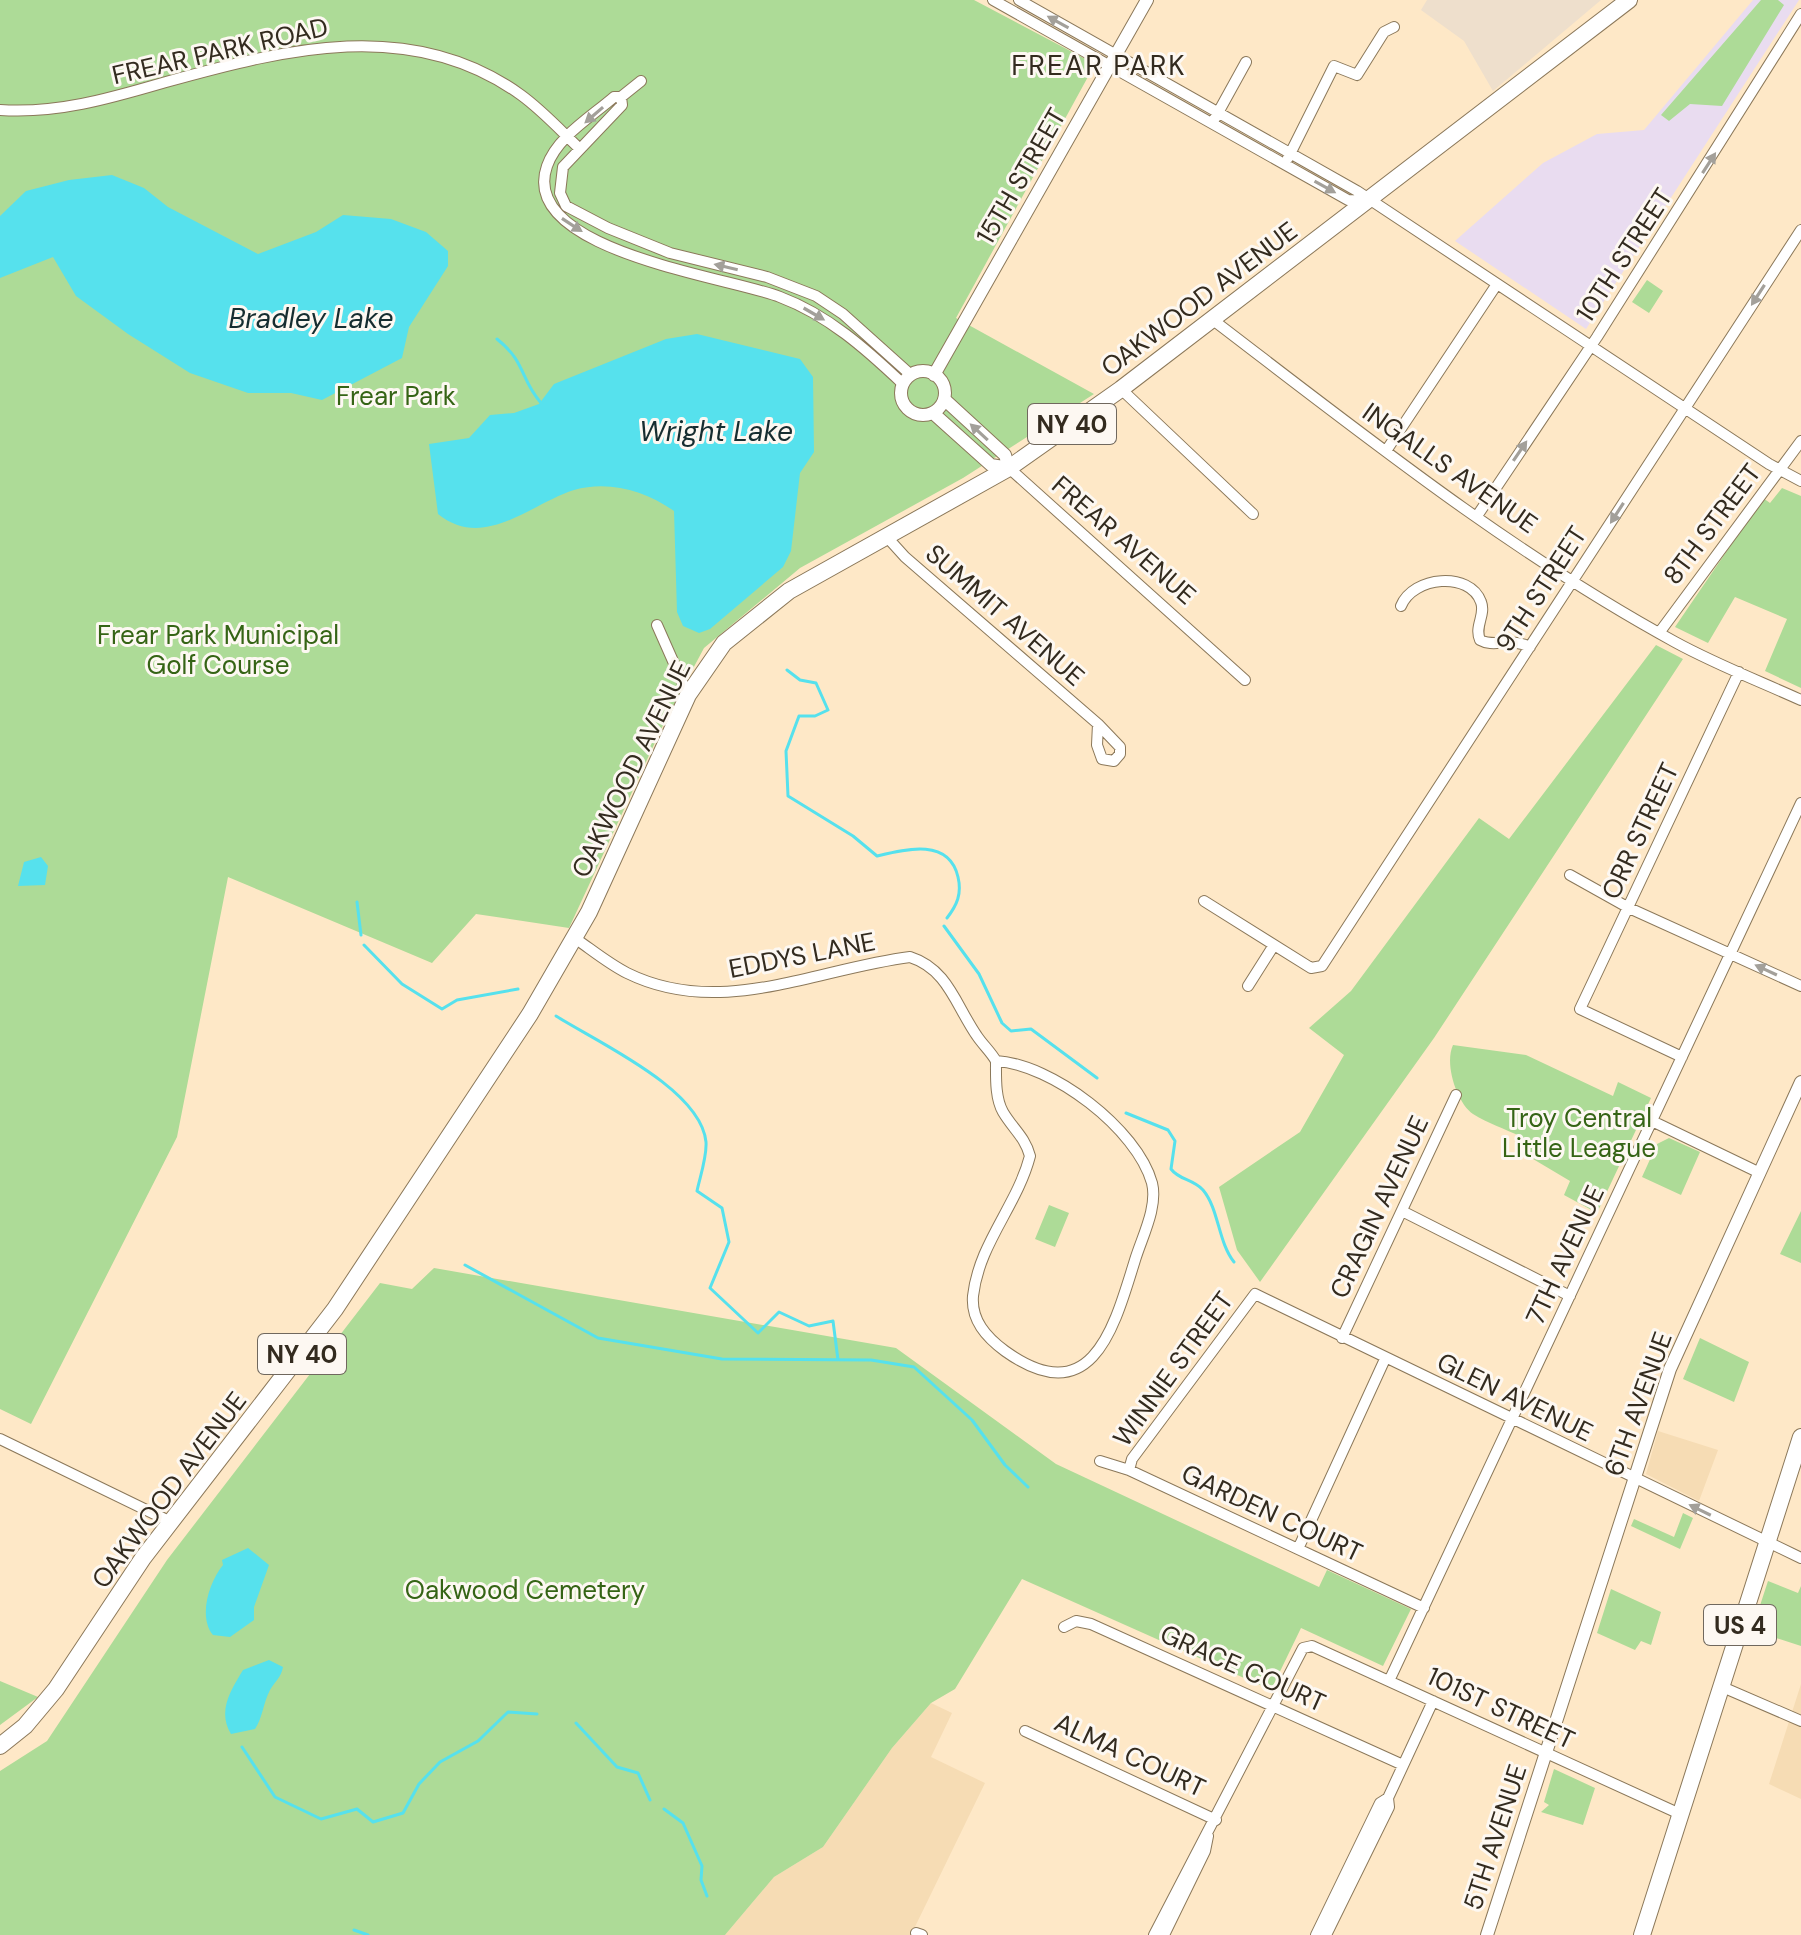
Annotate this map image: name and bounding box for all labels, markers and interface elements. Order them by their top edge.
street label: FREAR PARK ROAD [109,10,331,92]
one-way arrow [1046,15,1069,29]
district label: FREAR PARK [1011,47,1187,84]
street label: 15TH STREET [968,102,1074,250]
one-way arrow [584,106,604,123]
one-way arrow [1701,152,1715,174]
one-way arrow [1313,180,1336,194]
street label: 10TH STREET [1568,182,1680,328]
street label: OAKWOOD AVENUE [1094,214,1304,384]
one-way arrow [561,217,582,232]
one-way arrow [714,260,739,273]
one-way arrow [1752,284,1766,306]
water label: Bradley Lake [228,300,394,337]
one-way arrow [803,307,825,321]
park label: Frear Park [336,379,456,413]
street label: INGALLS AVENUE [1356,395,1544,541]
road number: NY 40 [1028,404,1116,444]
water label: Wright Lake [639,413,793,450]
one-way arrow [970,423,989,441]
one-way arrow [1513,440,1527,462]
street label: 8TH STREET [1655,457,1769,591]
street label: FREAR AVENUE [1045,468,1203,612]
one-way arrow [1610,503,1625,524]
street label: 9TH STREET [1488,520,1594,658]
street label: SUMMIT AVENUE [918,537,1092,693]
park label: Frear Park Municipal Golf Course [97,618,339,682]
street label: OAKWOOD AVENUE [564,655,698,883]
street label: ORR STREET [1594,757,1686,905]
street label: EDDYS LANE [726,924,878,986]
one-way arrow [1754,963,1777,977]
park label: Troy Central Little League [1502,1101,1656,1165]
street label: CRAGIN AVENUE [1322,1110,1436,1304]
street label: 7TH AVENUE [1518,1180,1612,1330]
street label: WINNIE STREET [1105,1285,1241,1453]
street label: 6TH AVENUE [1596,1327,1680,1481]
road number: NY 40 [258,1334,346,1374]
street label: GLEN AVENUE [1431,1345,1599,1449]
street label: OAKWOOD AVENUE [84,1385,254,1595]
street label: GARDEN COURT [1176,1456,1368,1570]
one-way arrow [1689,1503,1712,1517]
park label: Oakwood Cemetery [405,1573,645,1607]
road number: US 4 [1704,1605,1776,1645]
street label: GRACE COURT [1155,1616,1331,1720]
street label: 101ST STREET [1422,1659,1580,1757]
street label: ALMA COURT [1049,1705,1211,1805]
street label: 5TH AVENUE [1455,1760,1535,1914]

